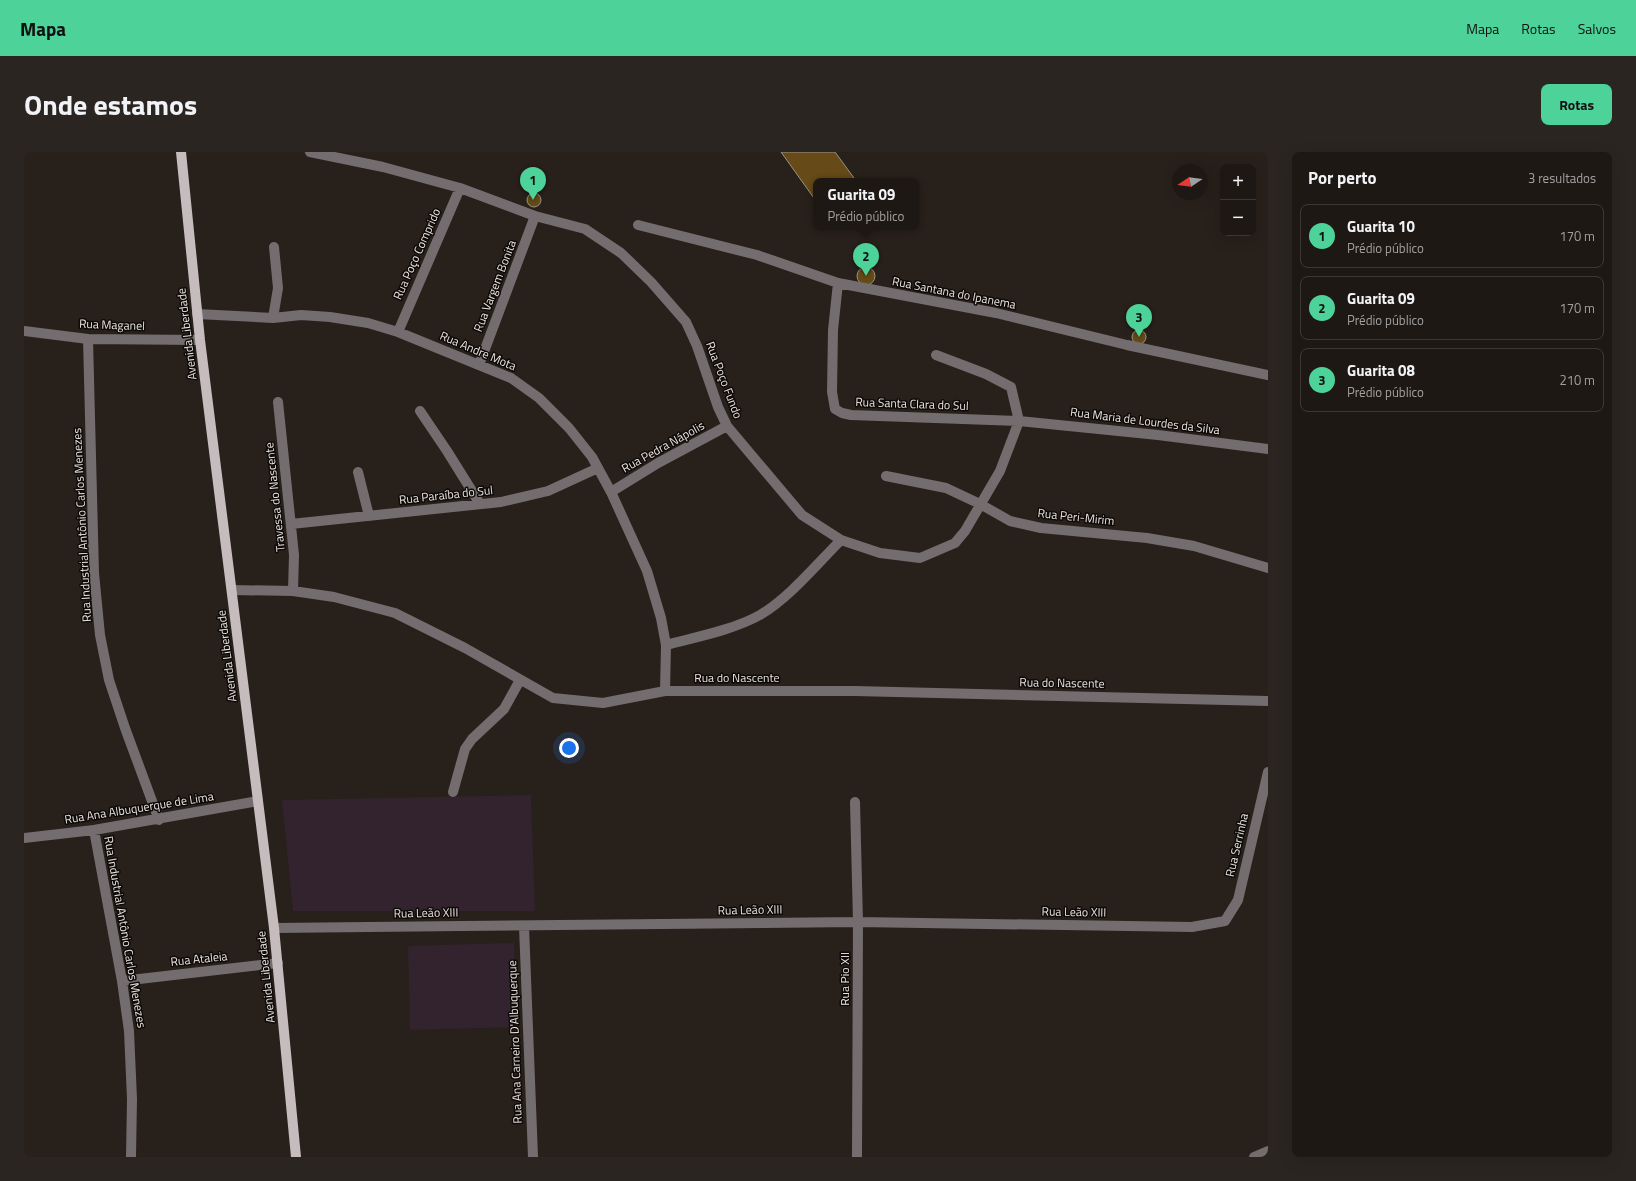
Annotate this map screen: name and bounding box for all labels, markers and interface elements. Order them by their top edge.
text: Mapa [20,14,66,43]
text: Mapa [1466,18,1499,39]
text: Rotas [1521,18,1556,39]
text: Salvos [1578,18,1616,39]
text: Onde estamos [24,83,197,126]
button: Rotas [1541,84,1612,125]
north arrow [1172,164,1208,200]
map controls [1220,164,1256,236]
button: + [1220,164,1256,200]
text: Por perto [1308,165,1377,191]
pin: 1 [520,167,546,200]
text: 3 resultados [1528,168,1596,188]
popup [813,178,919,230]
text: Guarita 09 [828,183,895,206]
button: − [1220,200,1256,236]
street label: Rua Poço Comprido [388,205,445,303]
text: Prédio público [828,206,905,226]
text: Guarita 10 [1347,215,1415,238]
text: 1 [1318,226,1326,246]
text: 170 m [1559,226,1595,246]
street label: Rua Vargem Bonita [468,237,521,335]
text: Prédio público [1347,238,1424,258]
pin: 2 [853,243,879,276]
street label: Rua Santana do Ipanema [891,271,1018,314]
street label: Avenida Liberdade [171,287,202,381]
text: Guarita 09 [1347,287,1415,310]
text: 2 [1318,298,1326,318]
text: 170 m [1559,298,1595,318]
pin: 3 [1126,304,1152,337]
text: Prédio público [1347,310,1424,330]
street label: Rua Maganel [79,314,145,335]
street label: Rua Andre Mota [437,326,519,375]
street label: Rua Poço Fundo [701,338,748,421]
text: Guarita 08 [1347,359,1415,382]
text: 3 [1318,370,1326,390]
text: 210 m [1559,370,1595,390]
text: Prédio público [1347,382,1424,402]
street label: Rua Santa Clara do Sul [855,392,969,415]
street label: Rua Maria de Lourdes da Silva [1069,402,1221,439]
street label: Rua Pedra Nápolis [618,416,708,477]
street label: Rua Industrial Antônio Carlos Menezes [67,427,96,623]
street label: Travessa do Nascente [259,441,290,553]
street label: Rua Paraíba do Sul [398,480,494,509]
street label: Rua Peri-Mirim [1037,503,1115,530]
street label: Avenida Liberdade [211,609,242,703]
street label: Rua do Nascente [694,668,780,687]
street label: Rua do Nascente [1019,672,1105,693]
your location [559,738,579,758]
street label: Rua Ana Albuquerque de Lima [63,786,215,829]
street label: Rua Serrinha [1220,811,1253,879]
street label: Rua Industrial Antônio Carlos Menezes [99,835,152,1030]
street label: Rua Leão XIII [717,899,782,920]
street label: Rua Leão XIII [1042,901,1107,922]
street label: Rua Leão XIII [393,902,458,923]
street label: Avenida Liberdade [251,930,280,1024]
street label: Rua Ataleia [170,946,228,971]
street label: Rua Pio XII [835,952,854,1006]
street label: Rua Ana Carneiro D'Albuquerque [502,960,527,1124]

